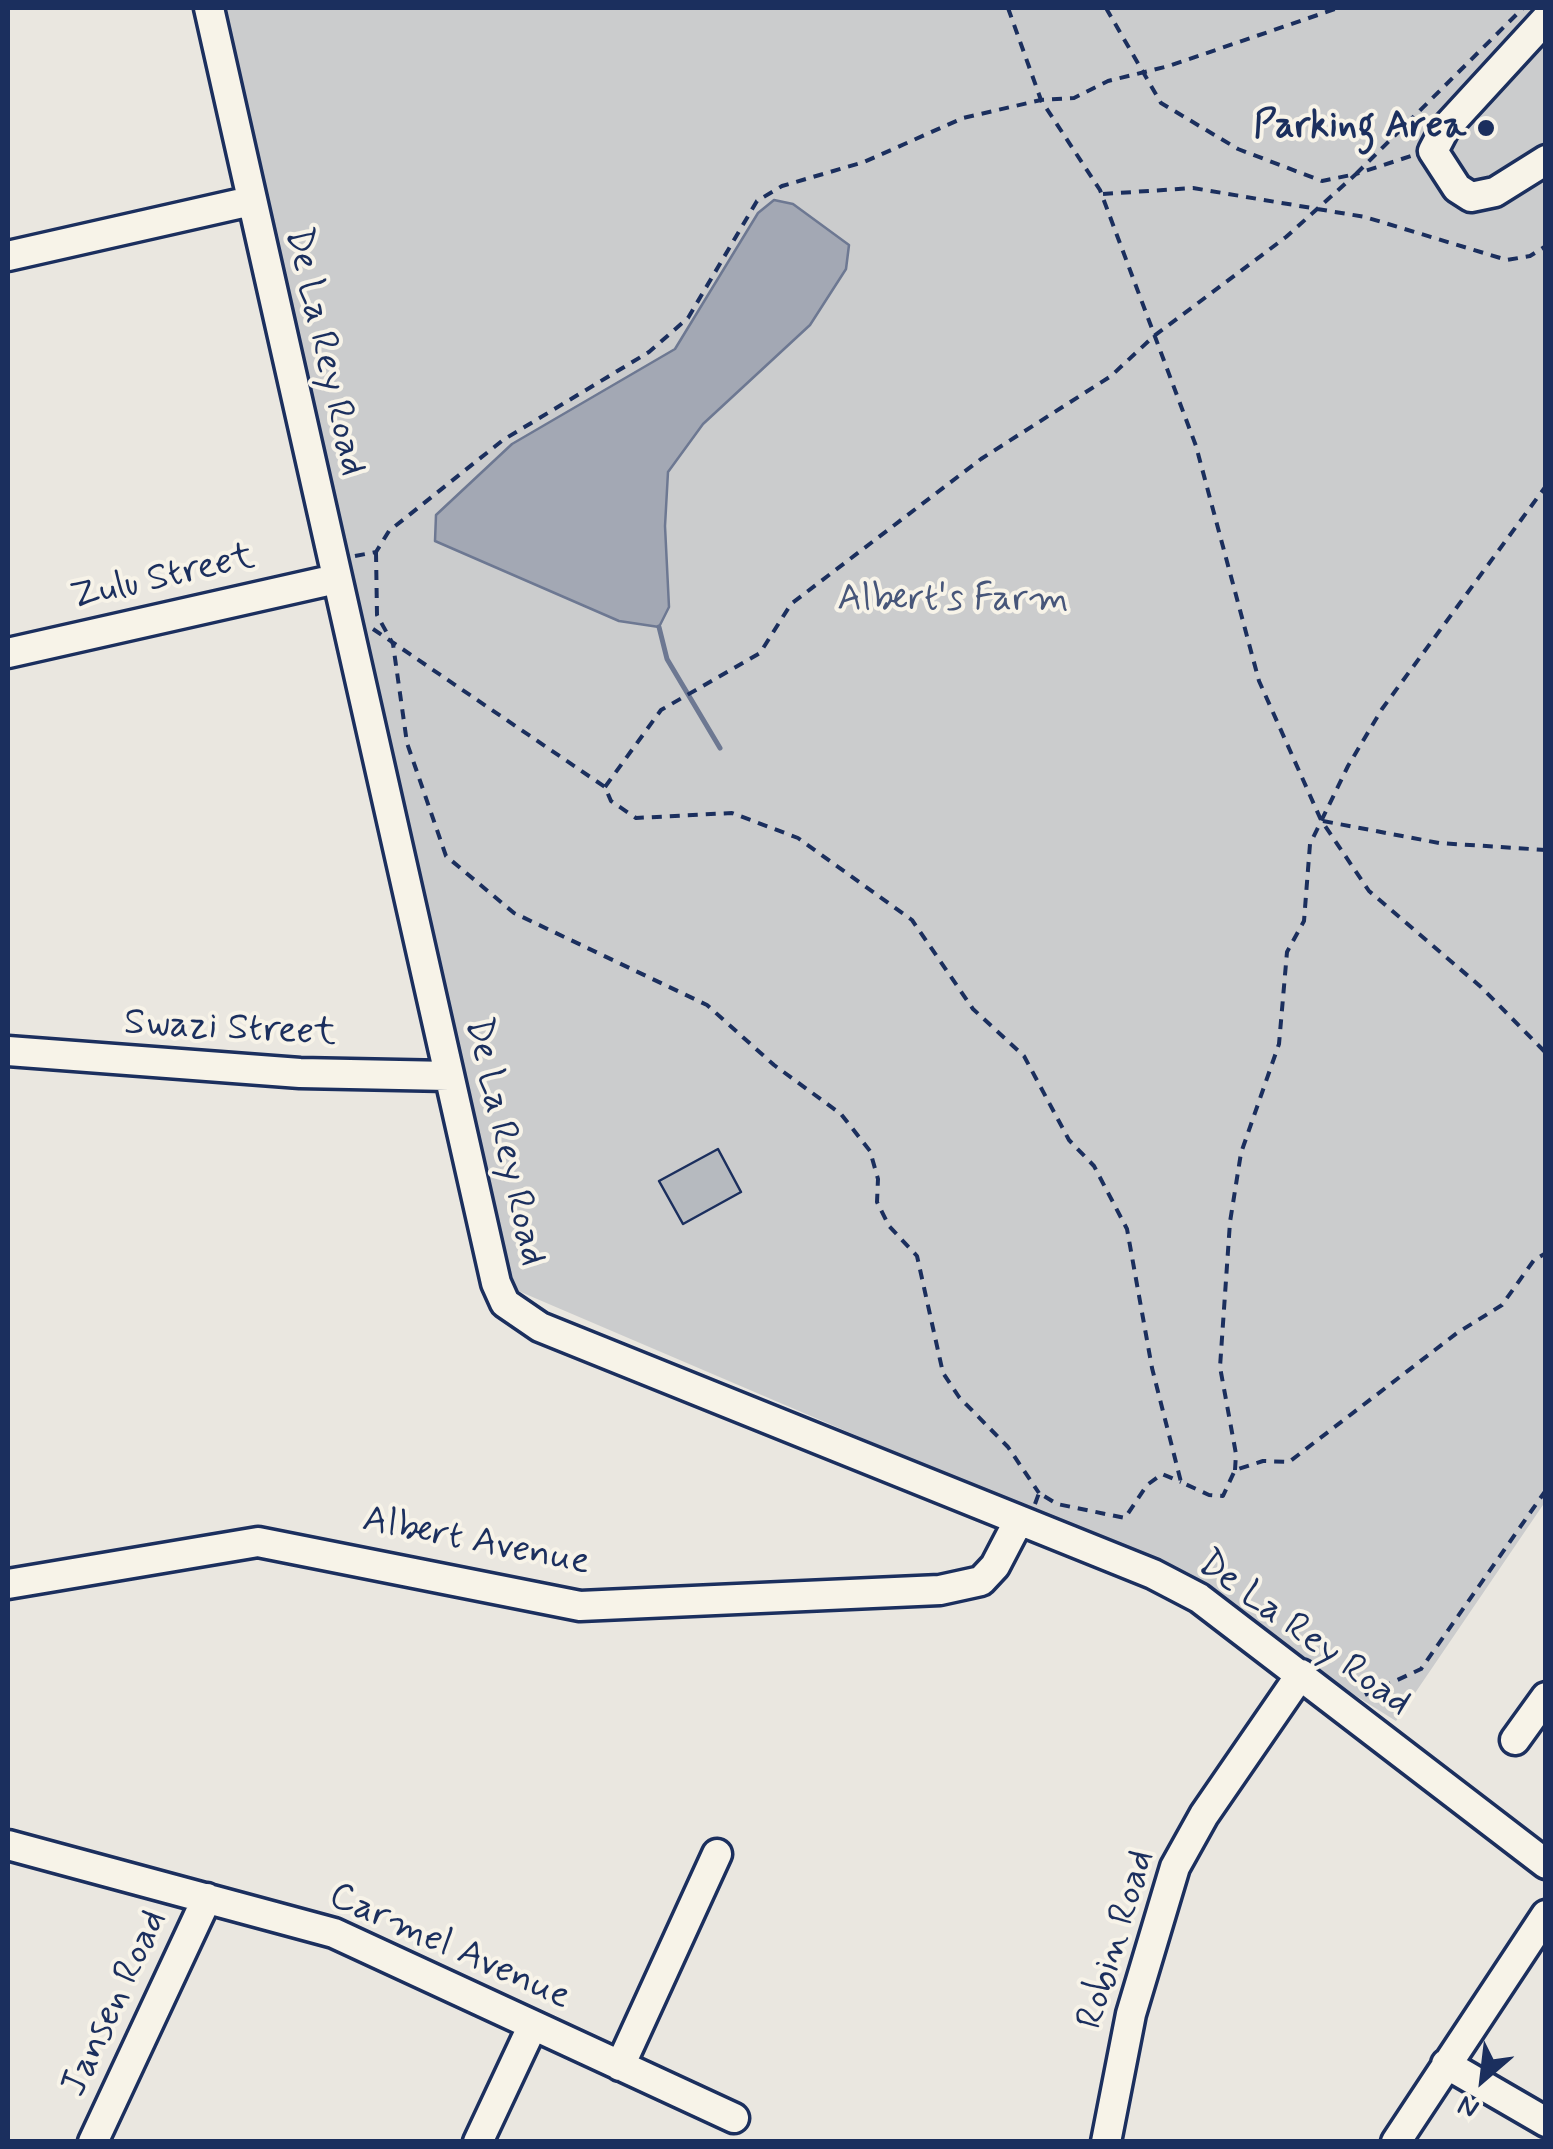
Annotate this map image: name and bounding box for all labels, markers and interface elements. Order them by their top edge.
place label: Parking Area [1254,105,1466,151]
marker: Parking Area [1475,117,1497,139]
street label: De La Rey Road [272,224,374,480]
street label: Zulu Street [67,536,259,622]
park label: Albert's Farm [837,578,1069,624]
street label: Swazi Street [123,1002,337,1058]
street label: De La Rey Road [452,1014,554,1270]
street label: Albert Avenue [358,1499,594,1587]
street label: De La Rey Road [1187,1542,1419,1728]
street label: Robin Road [1069,1845,1167,2035]
street label: Carmel Avenue [321,1874,577,2022]
street label: Jansen Road [53,1903,179,2105]
north arrow [1433,2029,1533,2129]
text: N [1452,2085,1486,2127]

